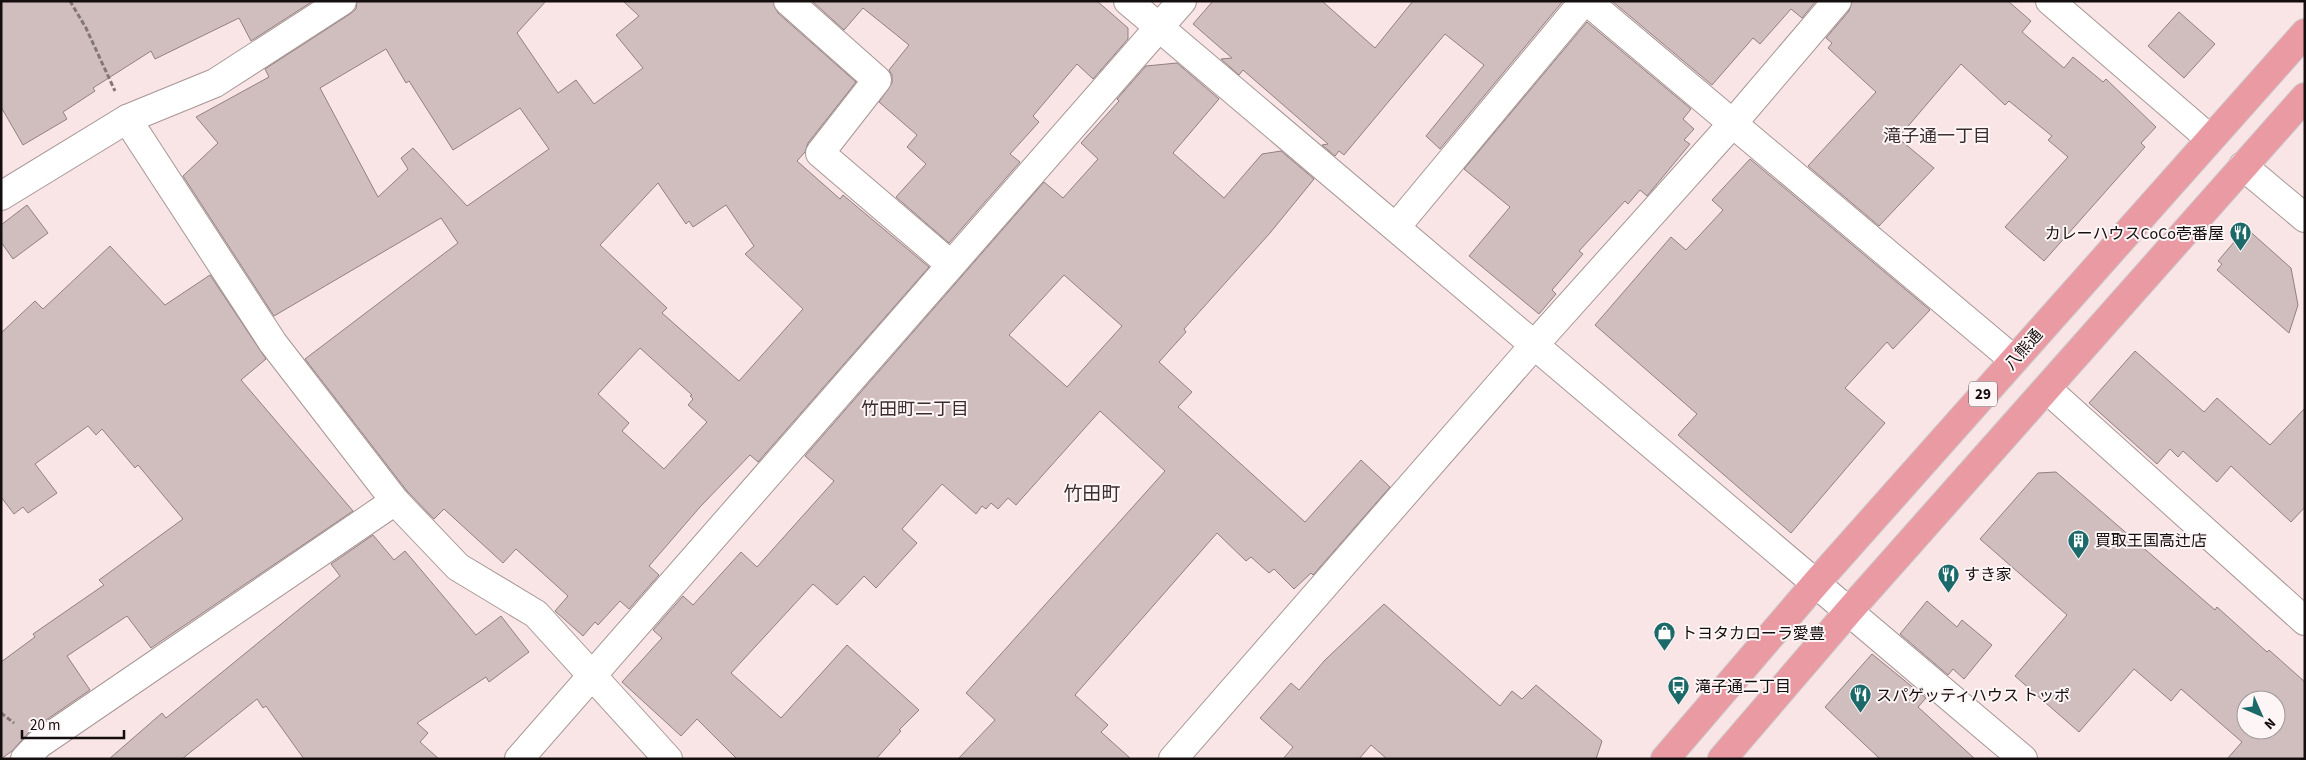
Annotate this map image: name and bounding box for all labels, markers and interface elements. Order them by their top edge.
district label: 滝子通一丁目 [1883,124,1991,149]
restaurant icon: カレーハウスCoCo壱番屋 [2228,221,2252,252]
place label: カレーハウスCoCo壱番屋 [2045,223,2224,245]
street label: 八熊通 [2000,324,2048,375]
road number: 29 [1969,382,1997,406]
district label: 竹田町二丁目 [861,397,969,422]
district label: 竹田町 [1063,481,1121,508]
building icon: 買取王国高辻店 [2067,528,2091,559]
place label: 買取王国高辻店 [2095,530,2207,552]
restaurant icon: すき家 [1936,562,1960,593]
place label: すき家 [1964,564,2012,586]
shop icon: トヨタカローラ愛豊 [1653,621,1677,652]
place label: トヨタカローラ愛豊 [1681,623,1825,645]
bus stop icon: 滝子通二丁目 [1667,674,1691,705]
place label: 滝子通二丁目 [1695,676,1791,698]
restaurant icon: スパゲッティハウス トッポ [1848,683,1872,714]
place label: スパゲッティハウス トッポ [1876,685,2070,707]
north arrow [2236,690,2286,740]
scale bar [22,708,125,740]
text: N [2259,713,2280,734]
text: 20 m [30,715,60,736]

